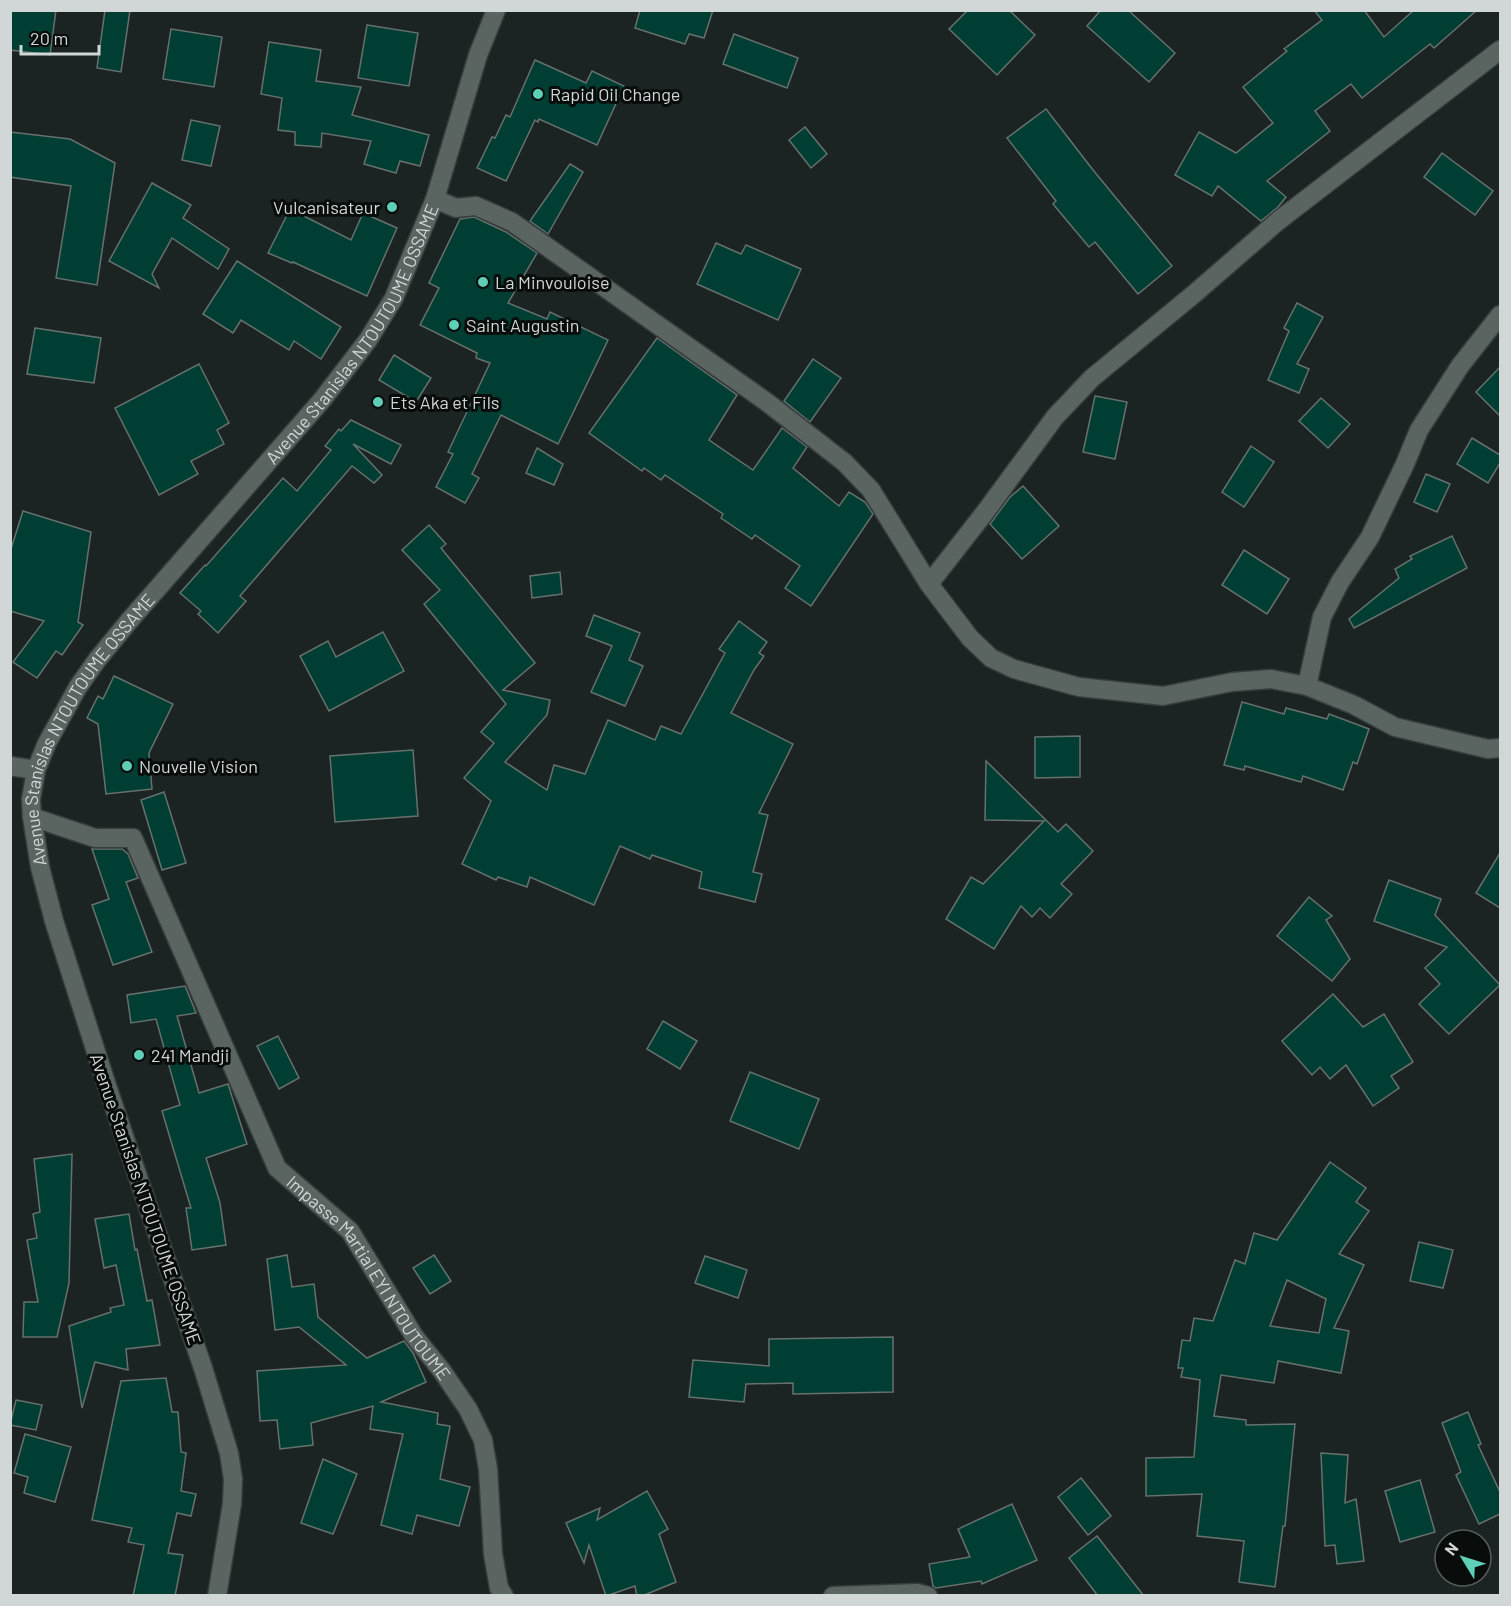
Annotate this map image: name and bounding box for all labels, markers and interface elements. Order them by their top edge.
scale bar [21,18,99,56]
text: 20 m [30,27,68,49]
place label: Rapid Oil Change [550,83,680,105]
marker: Rapid Oil Change [531,87,545,101]
place label: Vulcanisateur [273,196,380,218]
marker: Vulcanisateur [385,200,399,214]
street label: Avenue Stanislas NTOUTOUME OSSAME [260,201,443,468]
place label: La Minvouloise [495,271,610,293]
marker: La Minvouloise [476,275,490,289]
place label: Saint Augustin [466,314,579,336]
marker: Saint Augustin [447,318,461,332]
place label: Ets Aka et Fils [390,391,500,413]
marker: Ets Aka et Fils [371,395,385,409]
street label: Avenue Stanislas NTOUTOUME OSSAME [20,589,159,868]
place label: Nouvelle Vision [139,755,258,777]
marker: Nouvelle Vision [120,759,134,773]
place label: 241 Mandji [151,1044,229,1066]
marker: 241 Mandji [132,1048,146,1062]
street label: Avenue Stanislas NTOUTOUME OSSAME [86,1051,206,1347]
street label: Impasse Martial EYI NTOUTOUME [282,1171,456,1384]
north arrow [1433,1528,1493,1588]
text: N [1440,1538,1462,1558]

